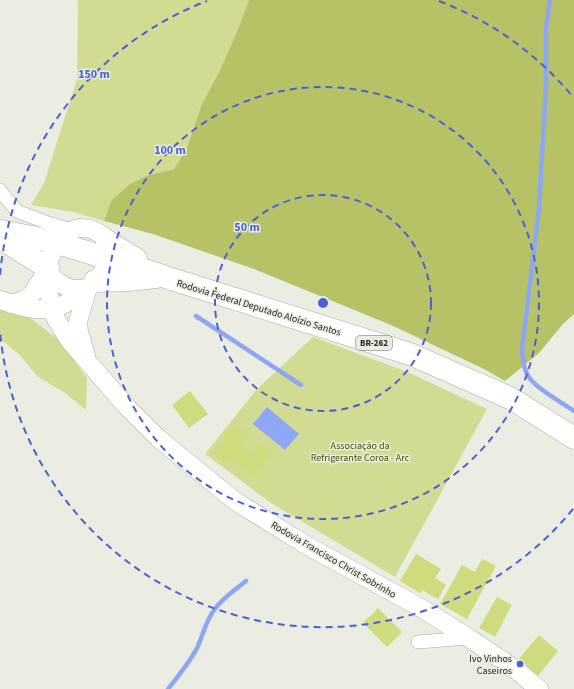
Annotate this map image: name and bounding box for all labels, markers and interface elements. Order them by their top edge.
text: 150 m [78,66,110,83]
text: 100 m [154,142,186,159]
text: 50 m [234,219,260,236]
street label: Rodovia Federal Deputado Aloízio Santos [175,276,343,340]
centre of rings [316,296,330,310]
road number: BR-262 [356,336,392,350]
park label: Associação da Refrigerante Coroa - Arc [311,439,410,465]
street label: Rodovia Francisco Christ Sobrinho [268,518,399,602]
place label: Ivo Vinhos Caseiros [469,652,512,678]
marker: Ivo Vinhos Caseiros [515,659,525,669]

